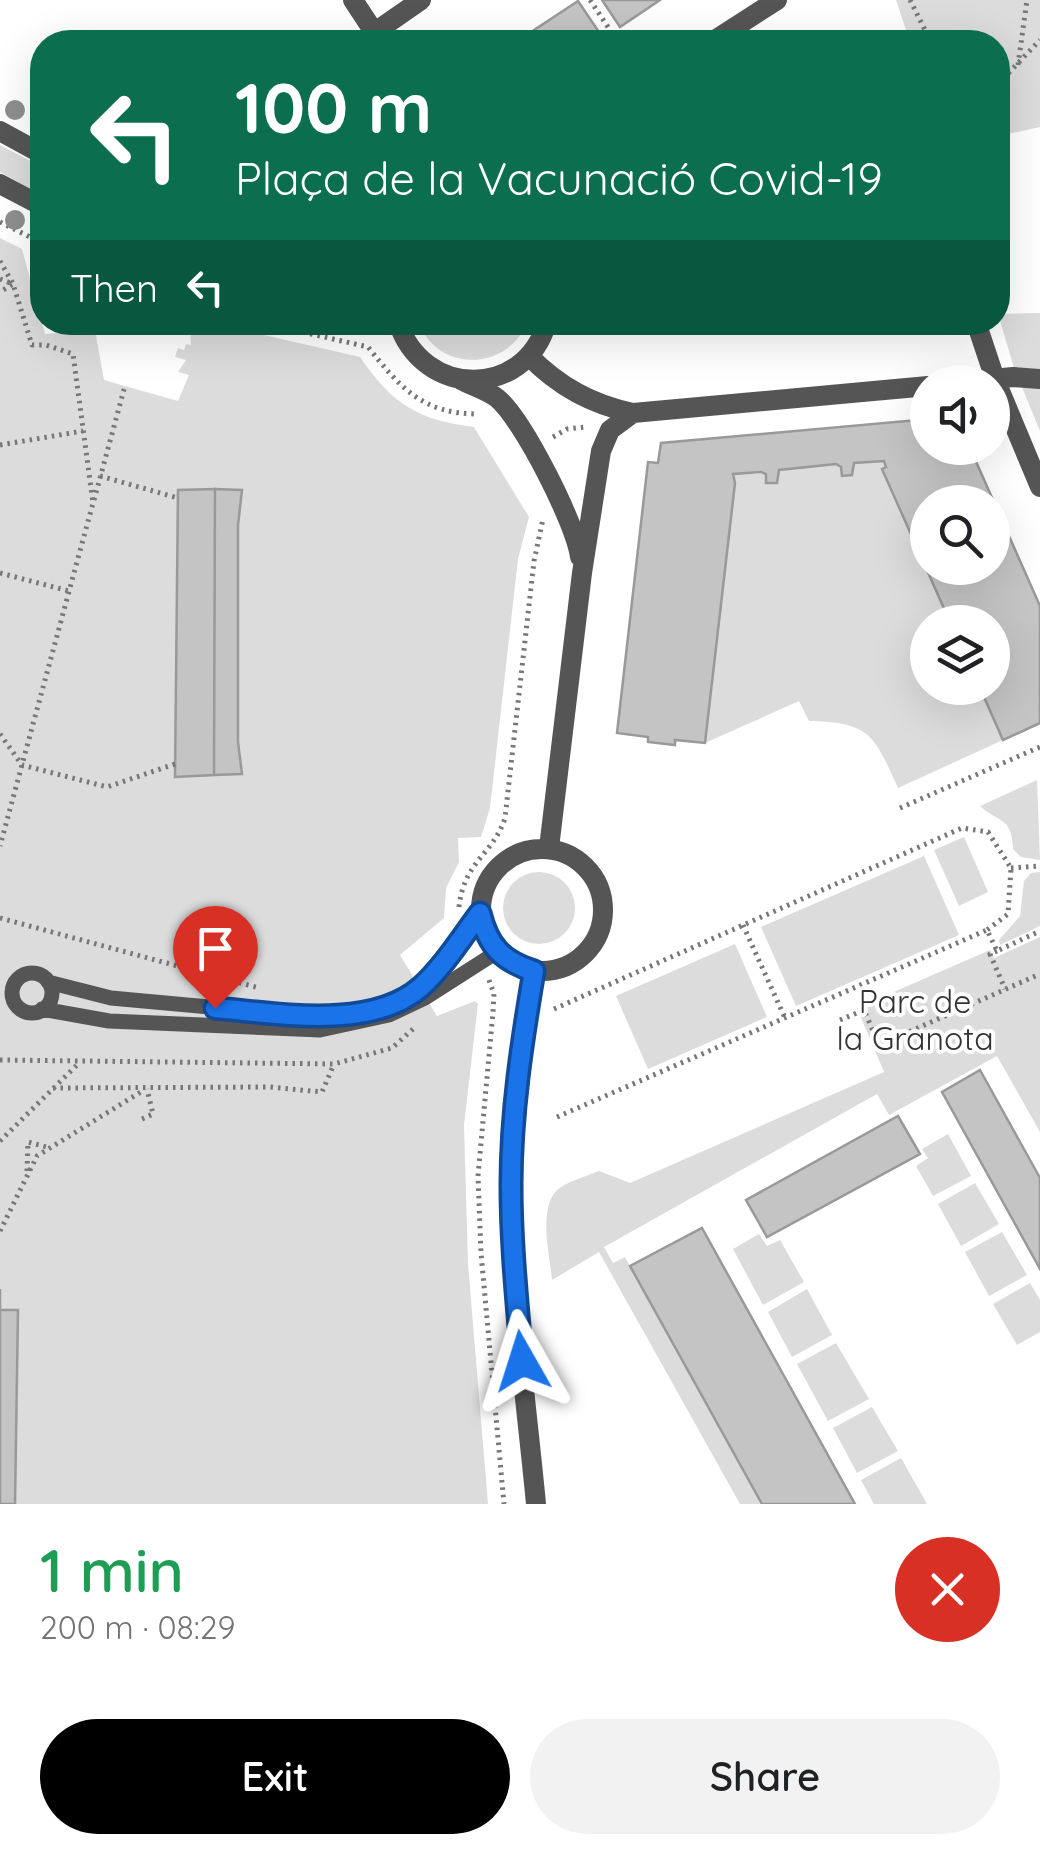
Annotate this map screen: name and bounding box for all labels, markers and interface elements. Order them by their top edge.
text: 100 m [235,63,432,151]
icon: left [70,70,200,200]
text: Plaça de la Vacunació Covid-19 [235,150,883,206]
icon: left [178,260,233,315]
text: Then [70,264,158,312]
map controls [910,365,1010,705]
button: sound [910,365,1010,465]
button: search [910,485,1010,585]
button: layers [910,605,1010,705]
pin [173,906,258,1009]
icon: arrive [188,921,243,976]
park label: Parc de la Granota [836,981,994,1058]
position arrow [470,1309,574,1413]
text: 1 min [40,1532,184,1607]
button: close [895,1537,1000,1642]
text: 200 m · 08:29 [40,1607,235,1647]
button: Exit [40,1719,510,1834]
button: Share [530,1719,1000,1834]

